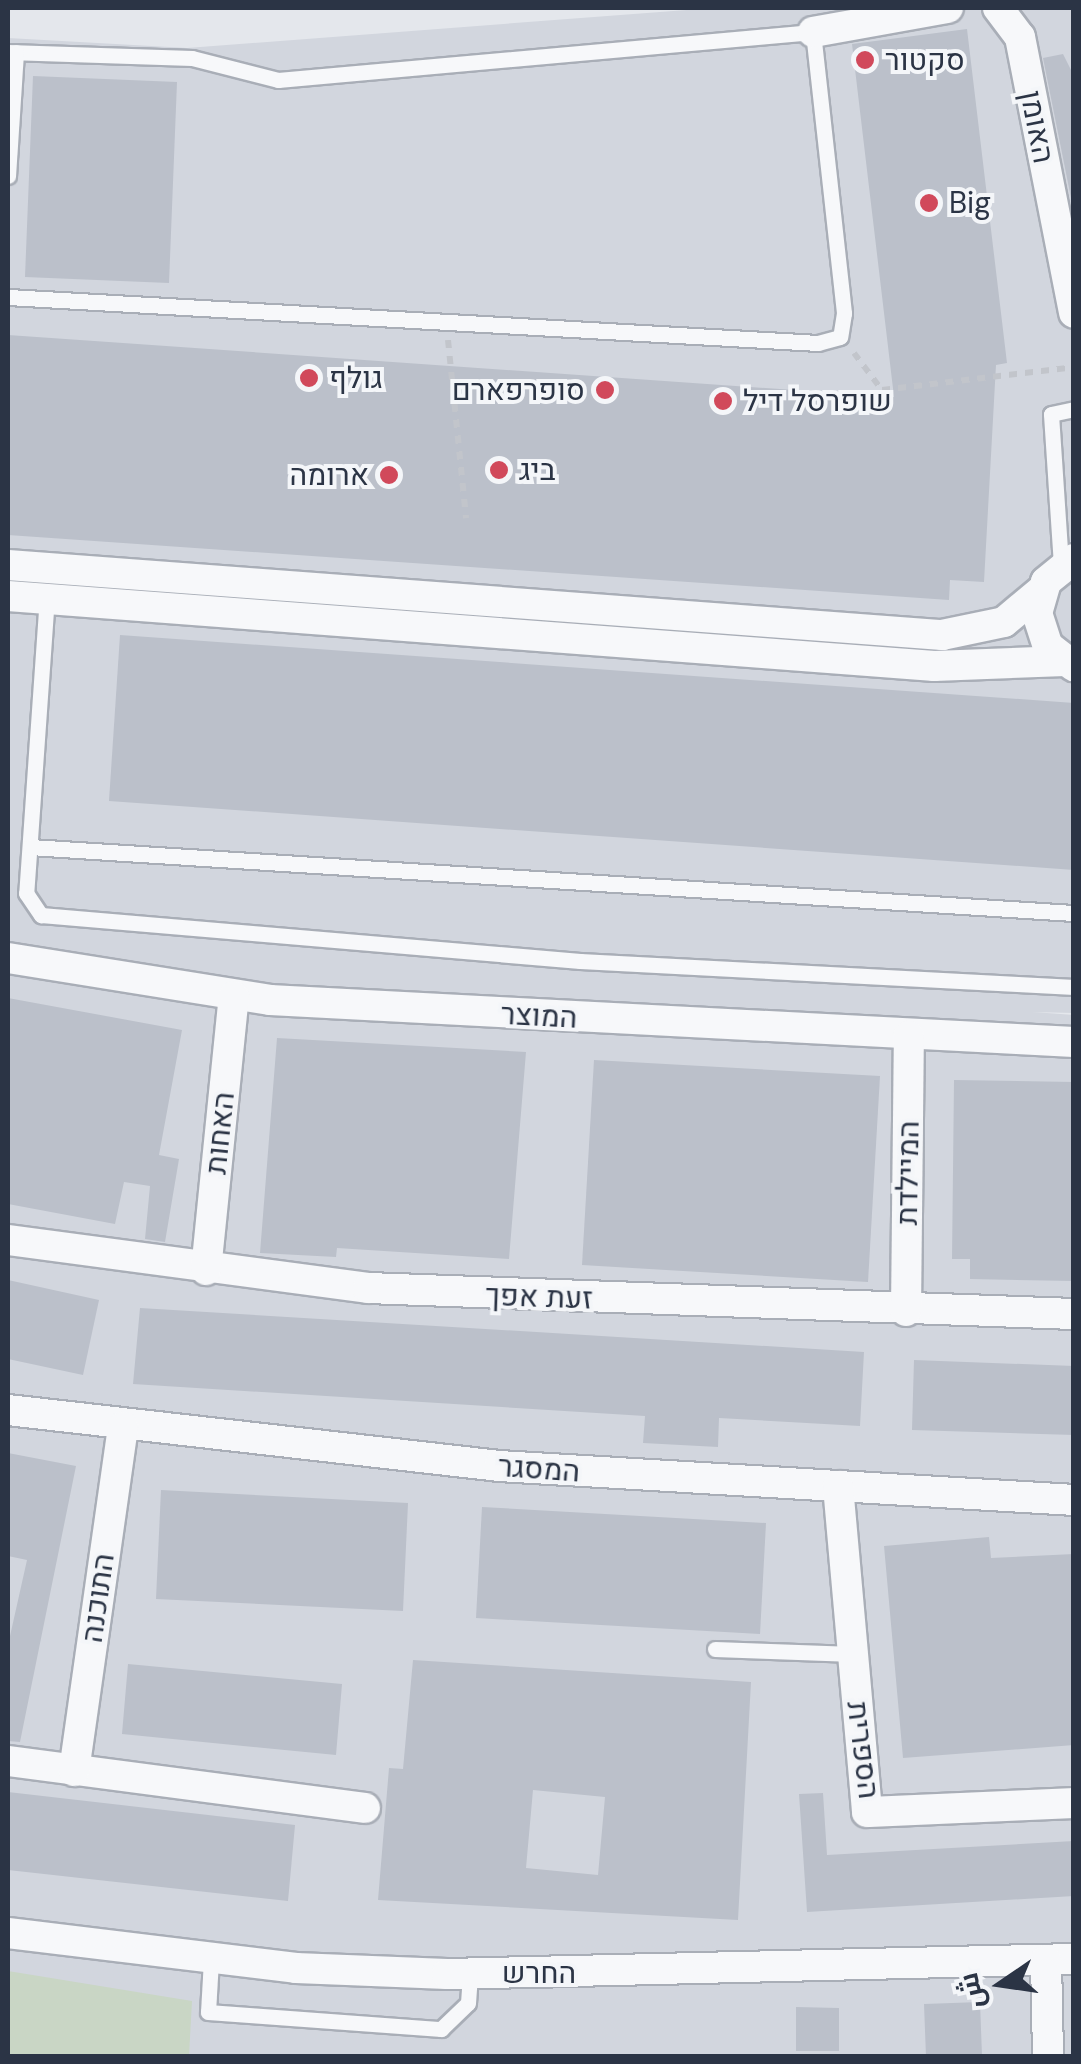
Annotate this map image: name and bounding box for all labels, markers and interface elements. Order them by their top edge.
place label: סקטור [885,42,965,78]
marker: סקטור [854,49,876,71]
street label: האומן [1012,88,1062,166]
place label: Big [949,185,991,221]
marker: Big [918,192,940,214]
place label: גולף [329,360,383,396]
marker: גולף [298,367,320,389]
place label: סופרפארם [452,372,585,408]
marker: סופרפארם [594,379,616,401]
place label: שופרסל דיל [743,383,892,419]
marker: שופרסל דיל [712,390,734,412]
place label: ביג [519,452,555,488]
place label: ארומה [290,457,369,493]
marker: ביג [488,459,510,481]
marker: ארומה [378,464,400,486]
street label: המוצר [500,996,578,1036]
street label: האחות [198,1090,242,1176]
street label: המיילדת [889,1120,927,1226]
street label: זעת אפך [485,1277,593,1317]
street label: המסגר [497,1448,581,1490]
street label: התוכנה [74,1551,122,1645]
street label: הספרית [839,1699,887,1801]
north arrow [951,1934,1051,2034]
street label: החרש [502,1955,576,1991]
text: ش [949,1969,993,2013]

